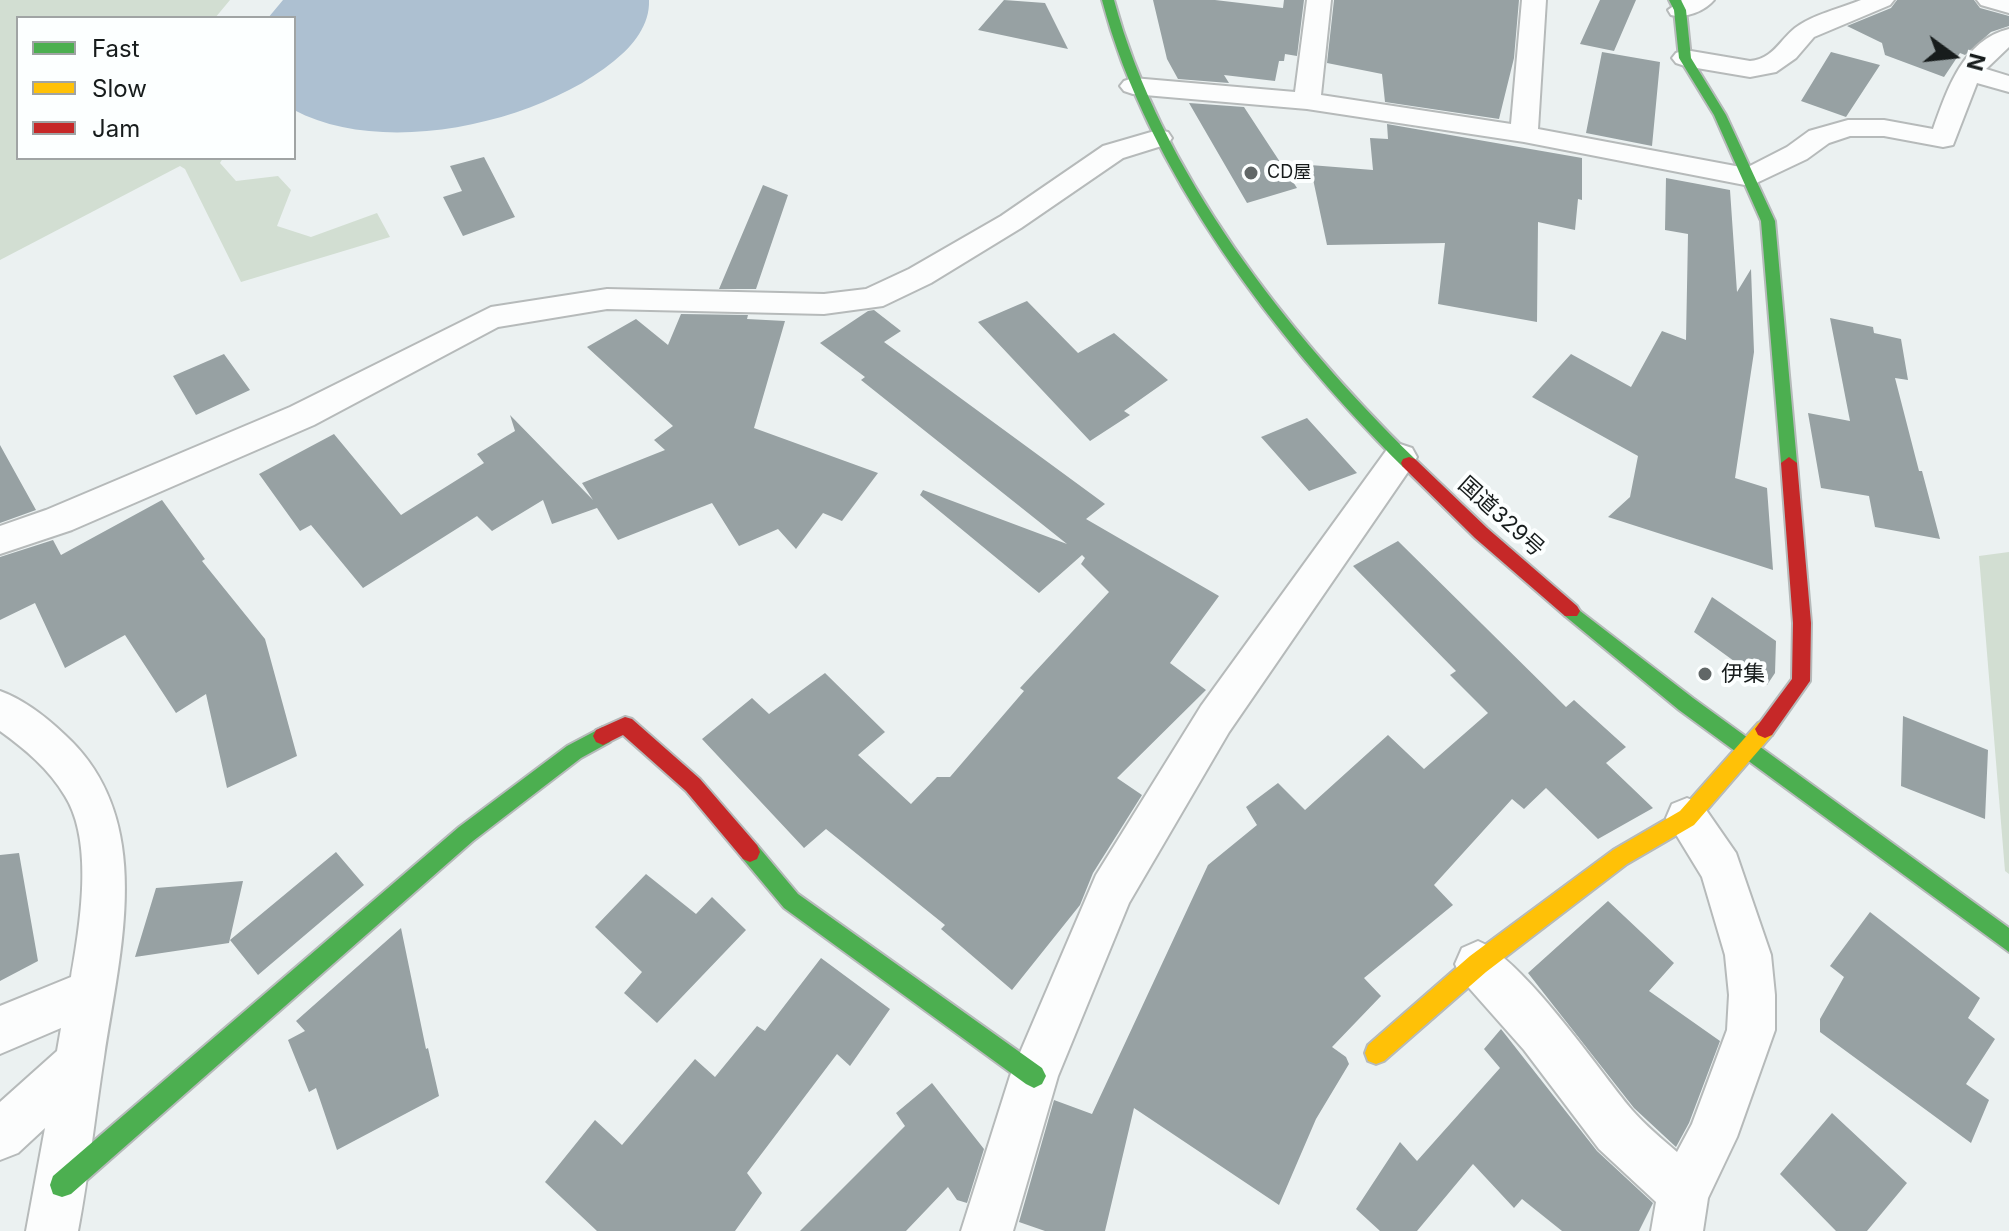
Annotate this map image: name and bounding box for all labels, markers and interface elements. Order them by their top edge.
legend [16,16,296,160]
north arrow [1913,16,1993,96]
text: Fast [92,34,140,63]
text: N [1961,51,1991,74]
text: Slow [92,74,147,103]
text: Jam [92,114,140,143]
place label: CD屋 [1267,162,1311,184]
marker: CD屋 [1242,164,1260,182]
street label: 国道329号 [1453,472,1549,562]
place label: 伊集 [1721,661,1765,687]
marker: 伊集 [1696,665,1714,683]

